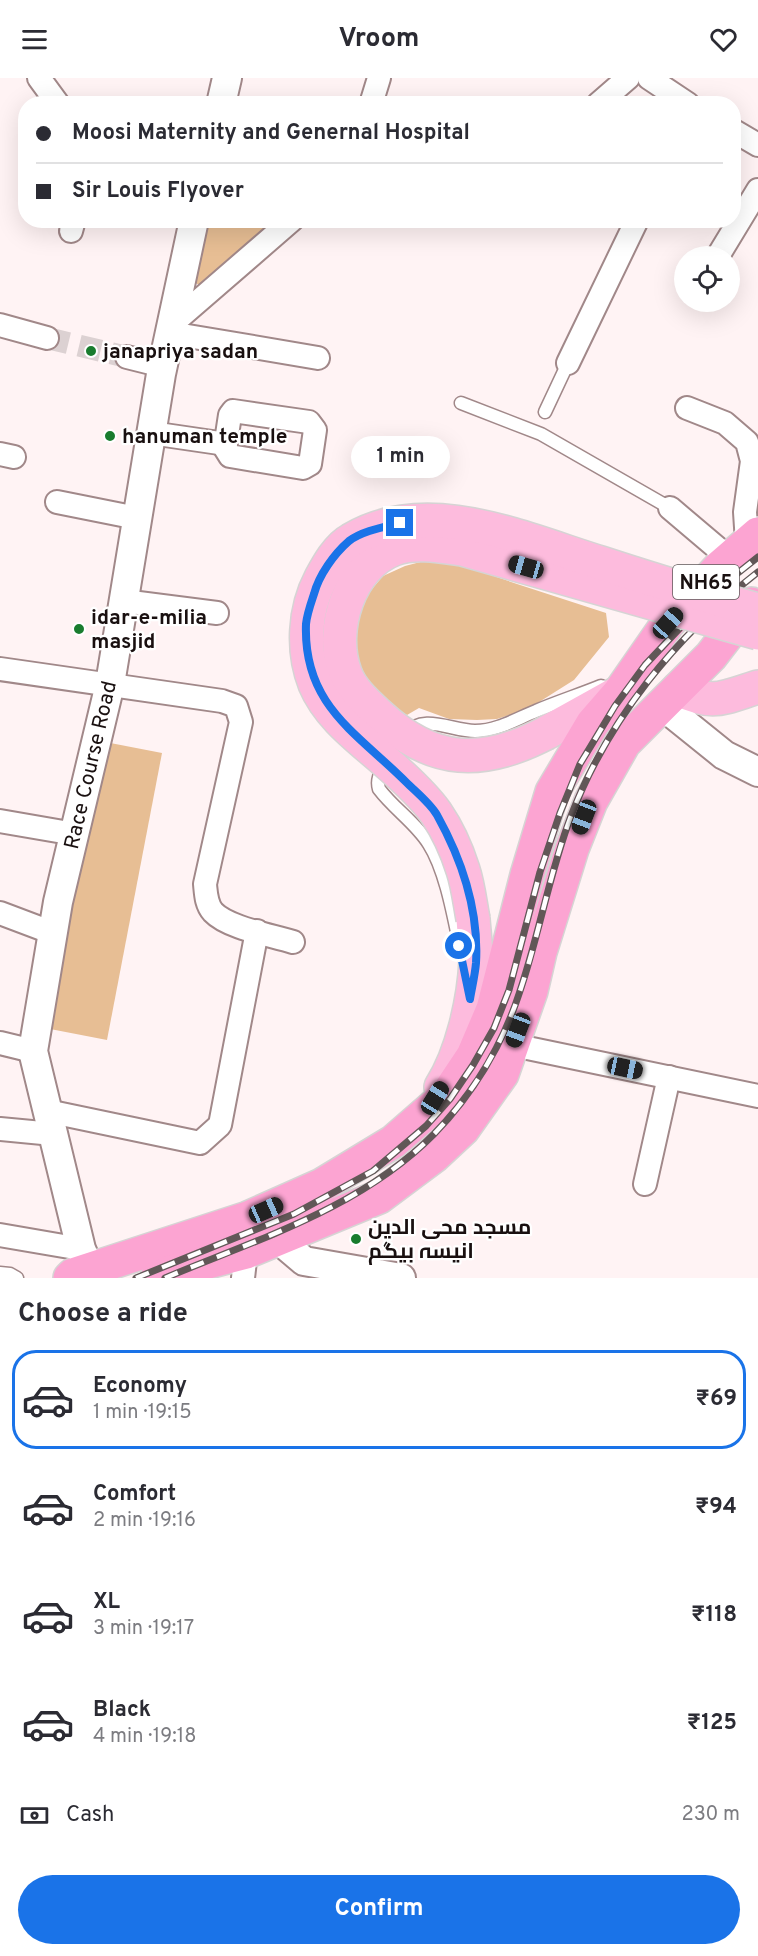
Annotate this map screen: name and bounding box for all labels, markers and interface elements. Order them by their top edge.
text: Vroom [338,22,420,56]
icon: menu [18,23,51,56]
icon: heart [707,23,740,56]
text: Moosi Maternity and Genernal Hospital [72,120,470,147]
text: Sir Louis Flyover [72,178,244,205]
map controls [674,246,740,312]
button: locate [674,246,740,312]
place label: janapriya sadan [101,339,258,366]
marker: janapriya sadan [84,344,98,358]
place label: hanuman temple [122,424,287,451]
marker: hanuman temple [103,429,117,443]
callout: 1 min [350,436,450,478]
text: 1 min [376,444,425,470]
route end [386,509,413,536]
car [506,553,546,581]
road number: NH65 [673,565,739,599]
car [649,604,687,642]
place label: idar-e-milia masjid [91,605,207,656]
marker: idar-e-milia masjid [72,622,86,636]
street label: Race Course Road [59,679,124,852]
car [569,797,599,837]
route start [445,932,472,959]
car [503,1010,533,1050]
car [606,1055,644,1081]
car [418,1078,452,1118]
car [246,1194,286,1226]
place label: مسجد محی الدین انیسہ بیگم [368,1215,531,1266]
marker: مسجد محی الدین انیسہ بیگم [349,1232,363,1246]
text: Choose a ride [18,1297,188,1331]
icon: car [21,1373,75,1427]
text: Economy [93,1373,187,1400]
text: ₹69 [695,1386,737,1413]
text: 1 min · 19:15 [93,1400,192,1426]
icon: car [21,1481,75,1535]
text: Comfort [93,1481,176,1508]
text: ₹94 [695,1494,737,1521]
text: 2 min · 19:16 [93,1508,196,1534]
icon: car [21,1589,75,1643]
text: XL [93,1589,120,1616]
text: ₹118 [691,1602,737,1629]
text: 3 min · 19:17 [93,1616,194,1642]
icon: car [21,1697,75,1751]
text: Black [93,1697,151,1724]
text: ₹125 [687,1710,737,1737]
text: 4 min · 19:18 [93,1724,196,1750]
icon: cash [18,1799,51,1832]
text: Cash [66,1802,115,1829]
text: 230 m [681,1802,740,1828]
button: Confirm [18,1875,740,1944]

